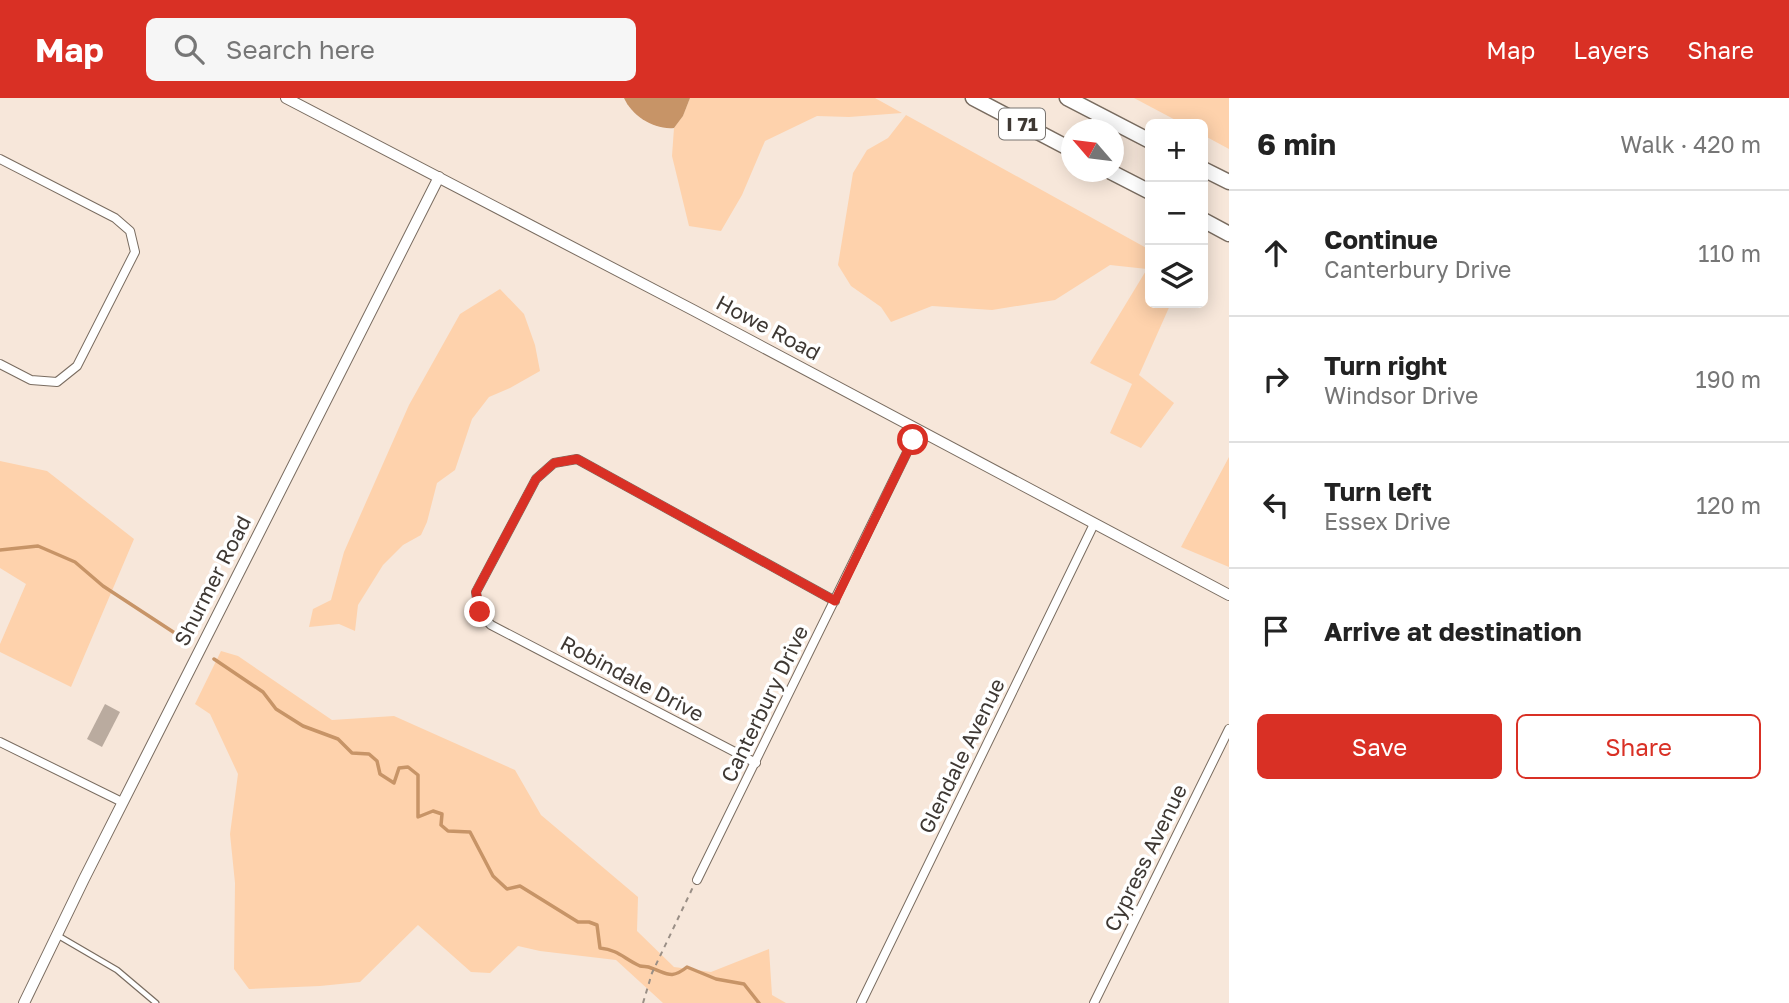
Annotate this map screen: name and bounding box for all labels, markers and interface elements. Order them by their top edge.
search box [146,18,636,81]
text: Map [35,30,104,69]
icon: search [170,30,208,68]
text: Search here [226,34,375,65]
text: Map [1486,35,1535,64]
text: Layers [1573,35,1649,64]
text: Share [1687,35,1754,64]
road number: I 71 [999,108,1045,140]
north arrow [1061,119,1124,182]
map controls [1145,119,1208,308]
button: + [1145,119,1208,182]
text: 6 min [1257,126,1336,162]
text: Walk · 420 m [1620,130,1761,158]
button: − [1145,182,1208,245]
text: Continue [1324,224,1438,255]
icon: ahead [1257,234,1295,272]
text: 110 m [1698,239,1761,267]
button: layers [1145,245,1208,308]
text: Canterbury Drive [1324,255,1511,283]
street label: Howe Road [712,289,825,365]
text: Turn right [1324,350,1447,381]
icon: right [1257,360,1295,398]
text: 190 m [1696,365,1761,393]
text: Windsor Drive [1324,381,1478,409]
route start [897,424,928,455]
text: Turn left [1324,476,1432,507]
icon: left [1257,486,1295,524]
text: 120 m [1696,491,1761,519]
text: Essex Drive [1324,507,1451,535]
street label: Shurmer Road [168,511,256,650]
route end [464,596,495,627]
icon: arrive [1257,612,1295,650]
text: Arrive at destination [1324,616,1582,647]
street label: Canterbury Drive [715,621,813,786]
street label: Robindale Drive [556,629,709,727]
street label: Glendale Avenue [912,674,1010,837]
button: Save [1257,714,1502,779]
button: Share [1516,714,1761,779]
street label: Cypress Avenue [1098,780,1192,936]

